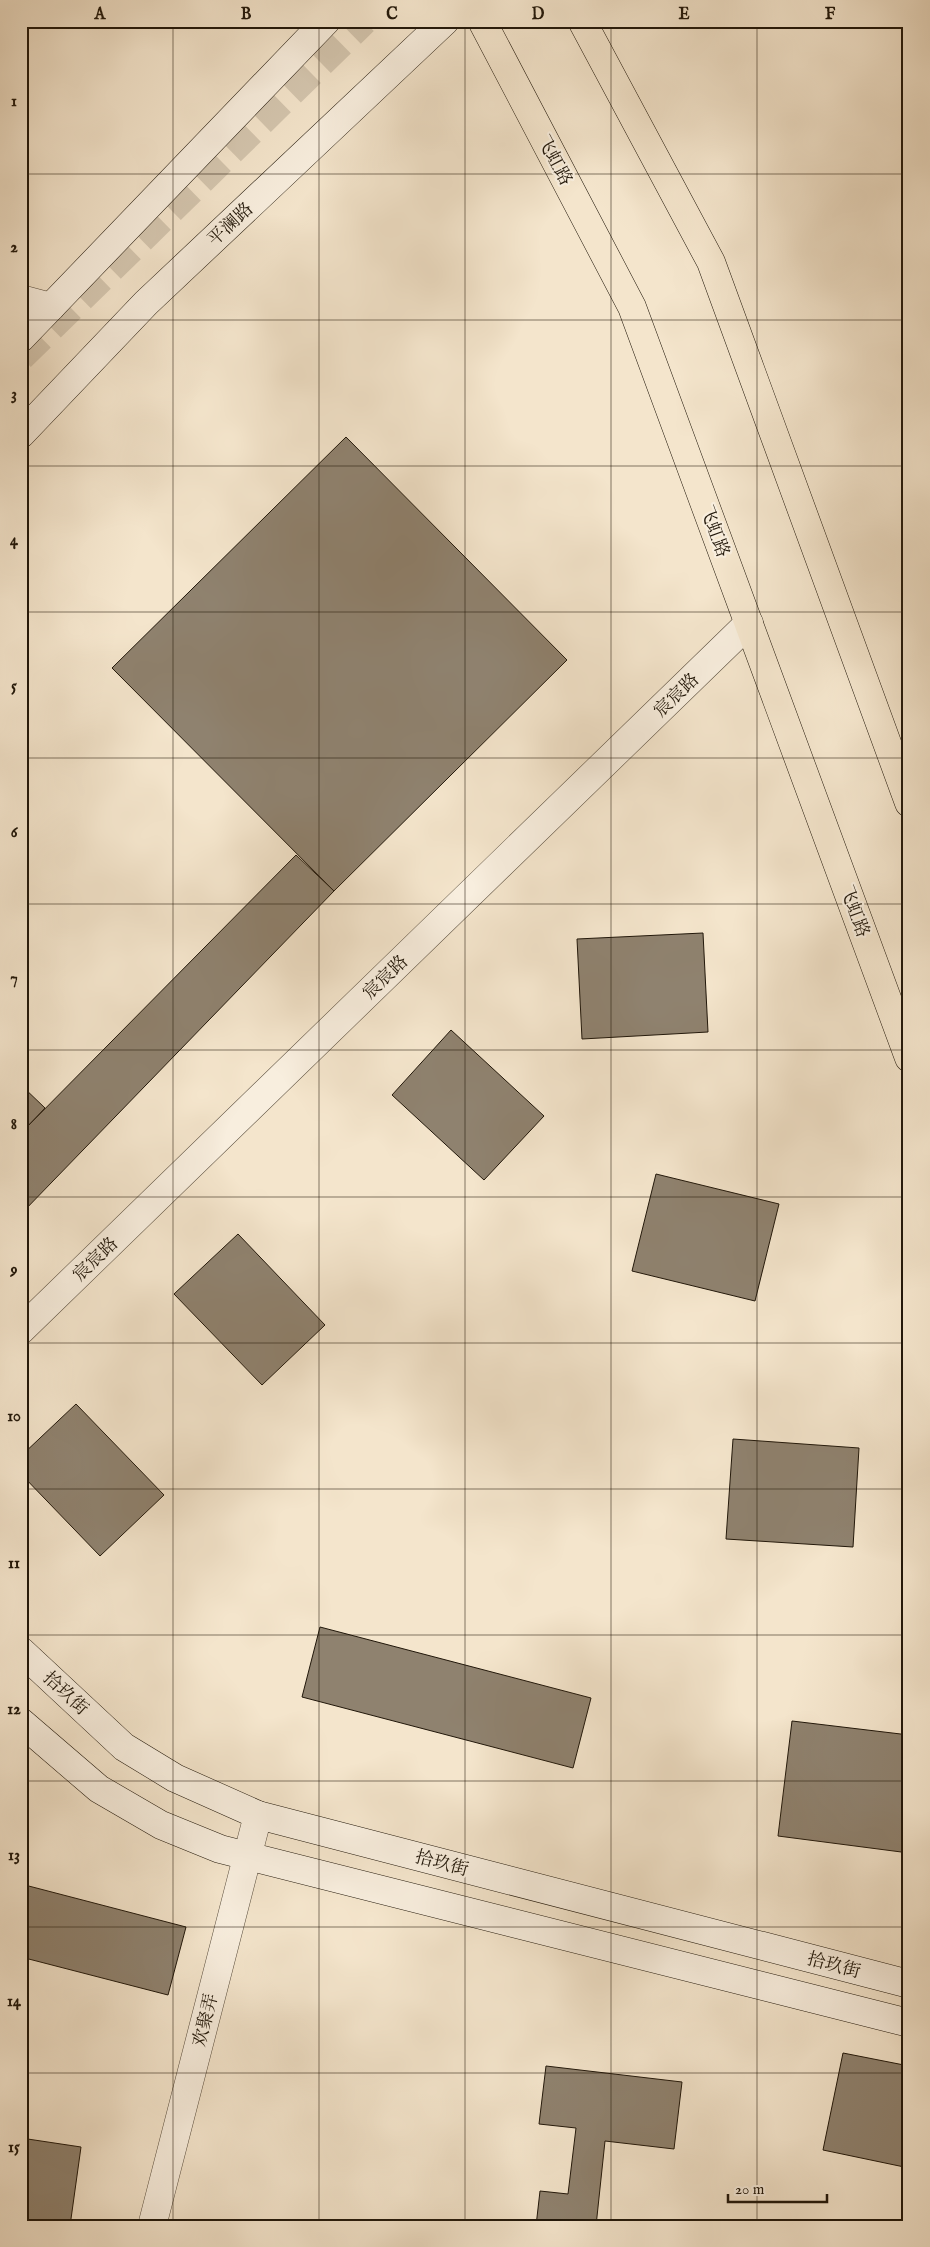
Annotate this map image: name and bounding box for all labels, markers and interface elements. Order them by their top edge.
text: A [94,5,107,25]
text: B [241,5,252,25]
text: C [386,5,398,25]
text: D [532,5,545,25]
text: E [678,5,690,25]
text: F [825,5,836,25]
text: 1 [11,92,17,112]
street label: 飞虹路 [531,131,577,190]
street label: 平澜路 [203,198,259,252]
text: 2 [10,238,18,258]
text: 3 [11,385,17,405]
street label: 飞虹路 [694,502,734,561]
text: 4 [10,531,19,551]
street label: 宸宸路 [650,669,704,723]
text: 5 [11,677,17,697]
text: 6 [11,823,19,843]
street label: 飞虹路 [834,882,874,941]
street label: 宸宸路 [359,951,413,1005]
text: 7 [10,969,18,989]
text: 8 [11,1115,17,1135]
street label: 宸宸路 [69,1233,123,1287]
text: 9 [10,1261,18,1281]
text: 10 [7,1407,21,1427]
text: 11 [8,1554,20,1574]
street label: 拾玖街 [37,1667,93,1721]
text: 12 [7,1700,21,1720]
text: 13 [8,1846,20,1866]
street label: 拾玖街 [413,1846,471,1883]
street label: 拾玖街 [805,1948,863,1985]
street label: 欢聚弄 [189,1991,224,2049]
text: 14 [7,1992,22,2012]
text: 15 [8,2138,20,2158]
scale bar [728,2172,826,2204]
text: 20 m [735,2180,765,2199]

